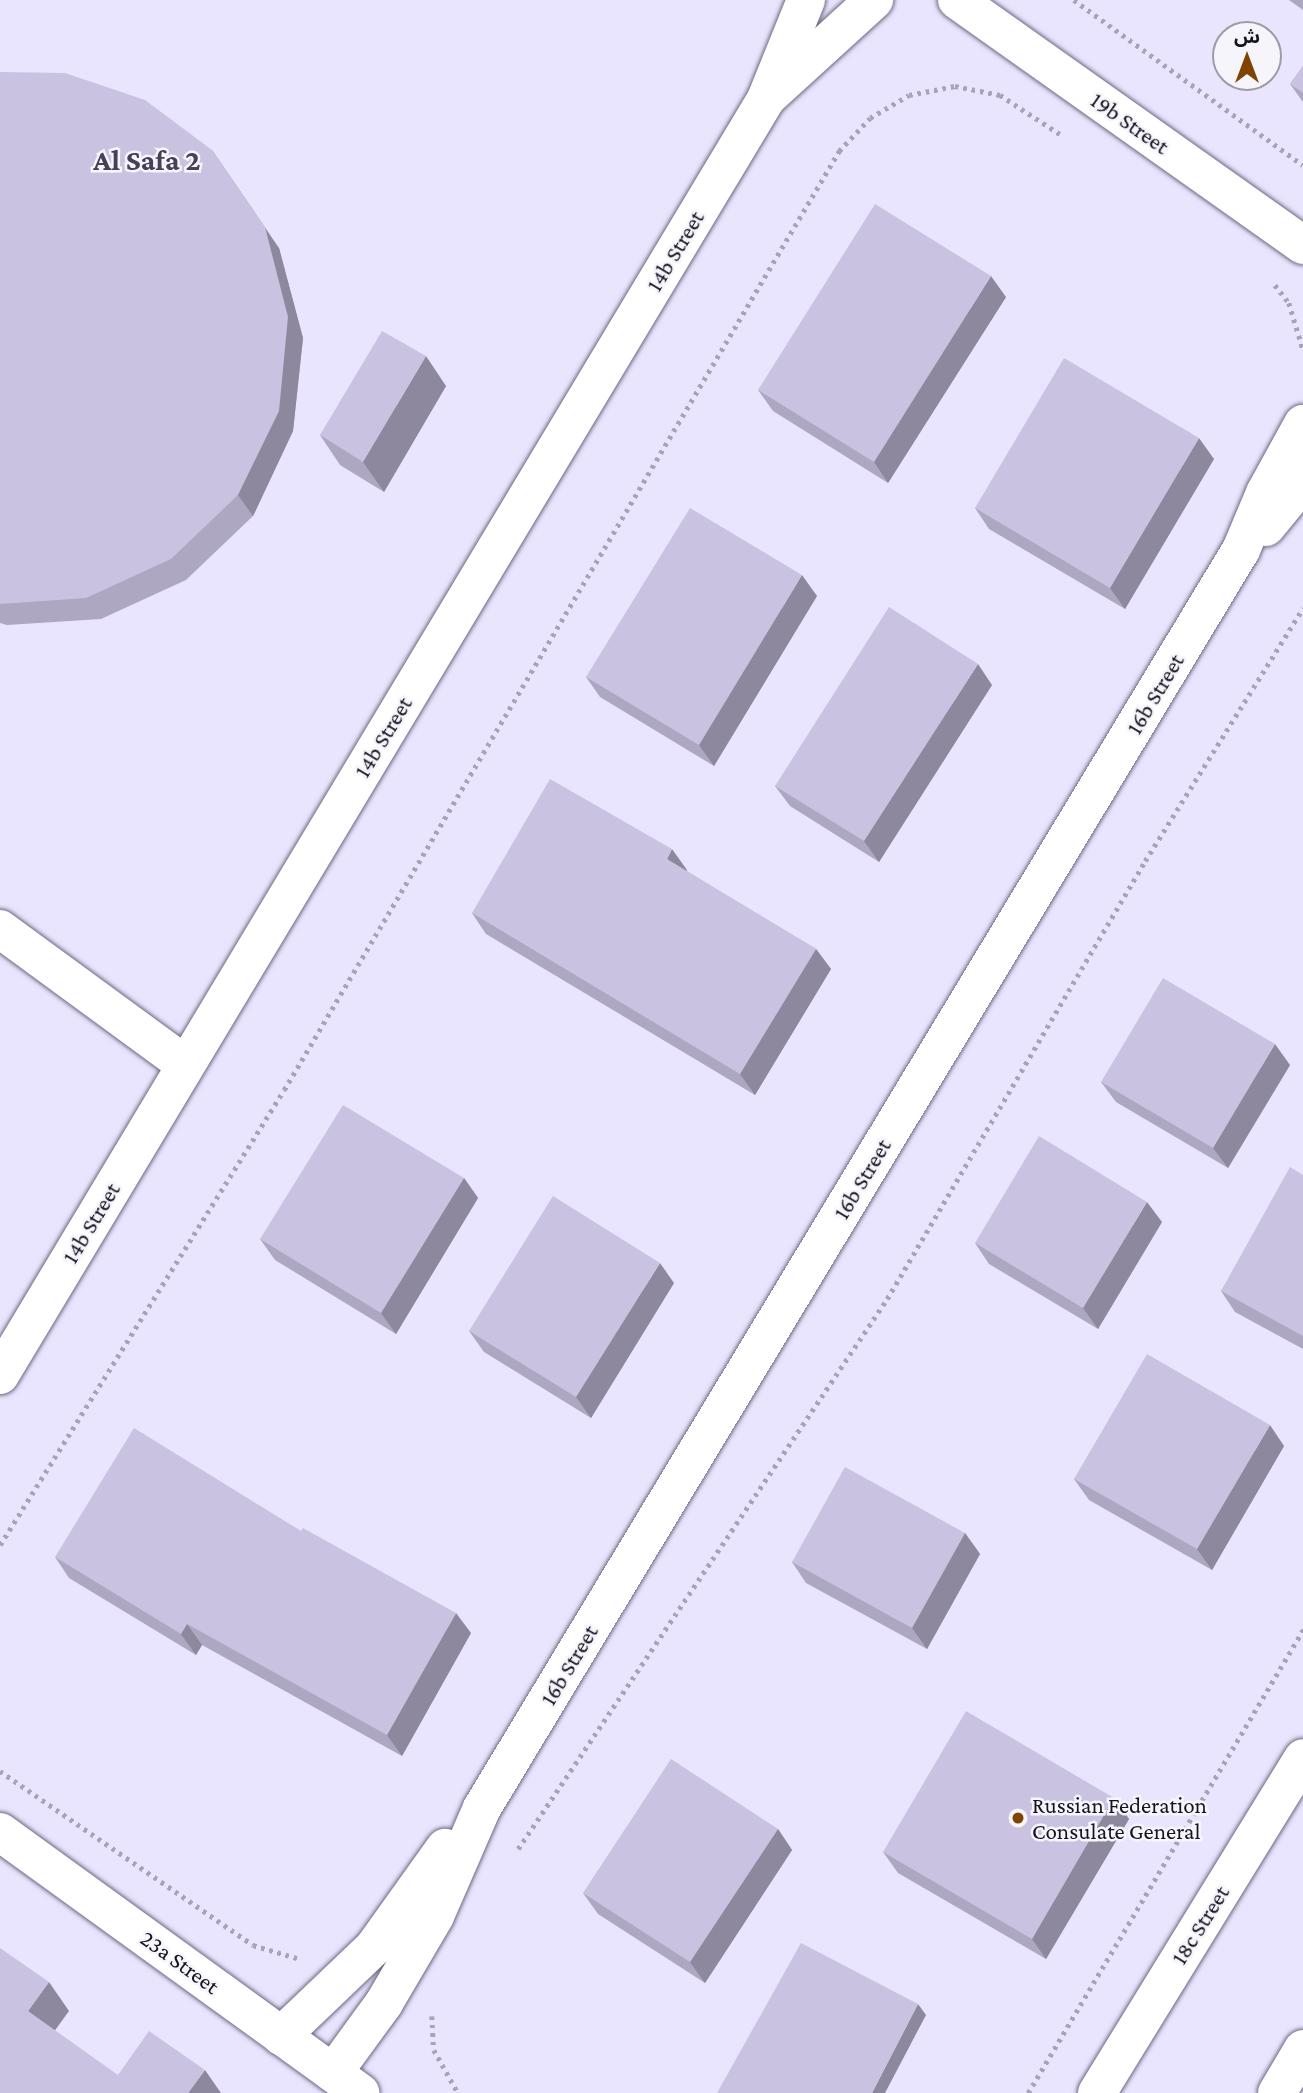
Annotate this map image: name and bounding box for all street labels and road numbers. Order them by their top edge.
street label: 19b Street [1085,86,1175,160]
street label: 14b Street [640,206,710,296]
street label: 16b Street [1120,649,1190,739]
street label: 14b Street [348,692,418,782]
street label: 16b Street [827,1134,897,1224]
street label: 14b Street [56,1178,126,1268]
street label: 16b Street [534,1620,604,1710]
street label: 18c Street [1165,1880,1235,1970]
street label: 23a Street [135,1924,225,2000]

